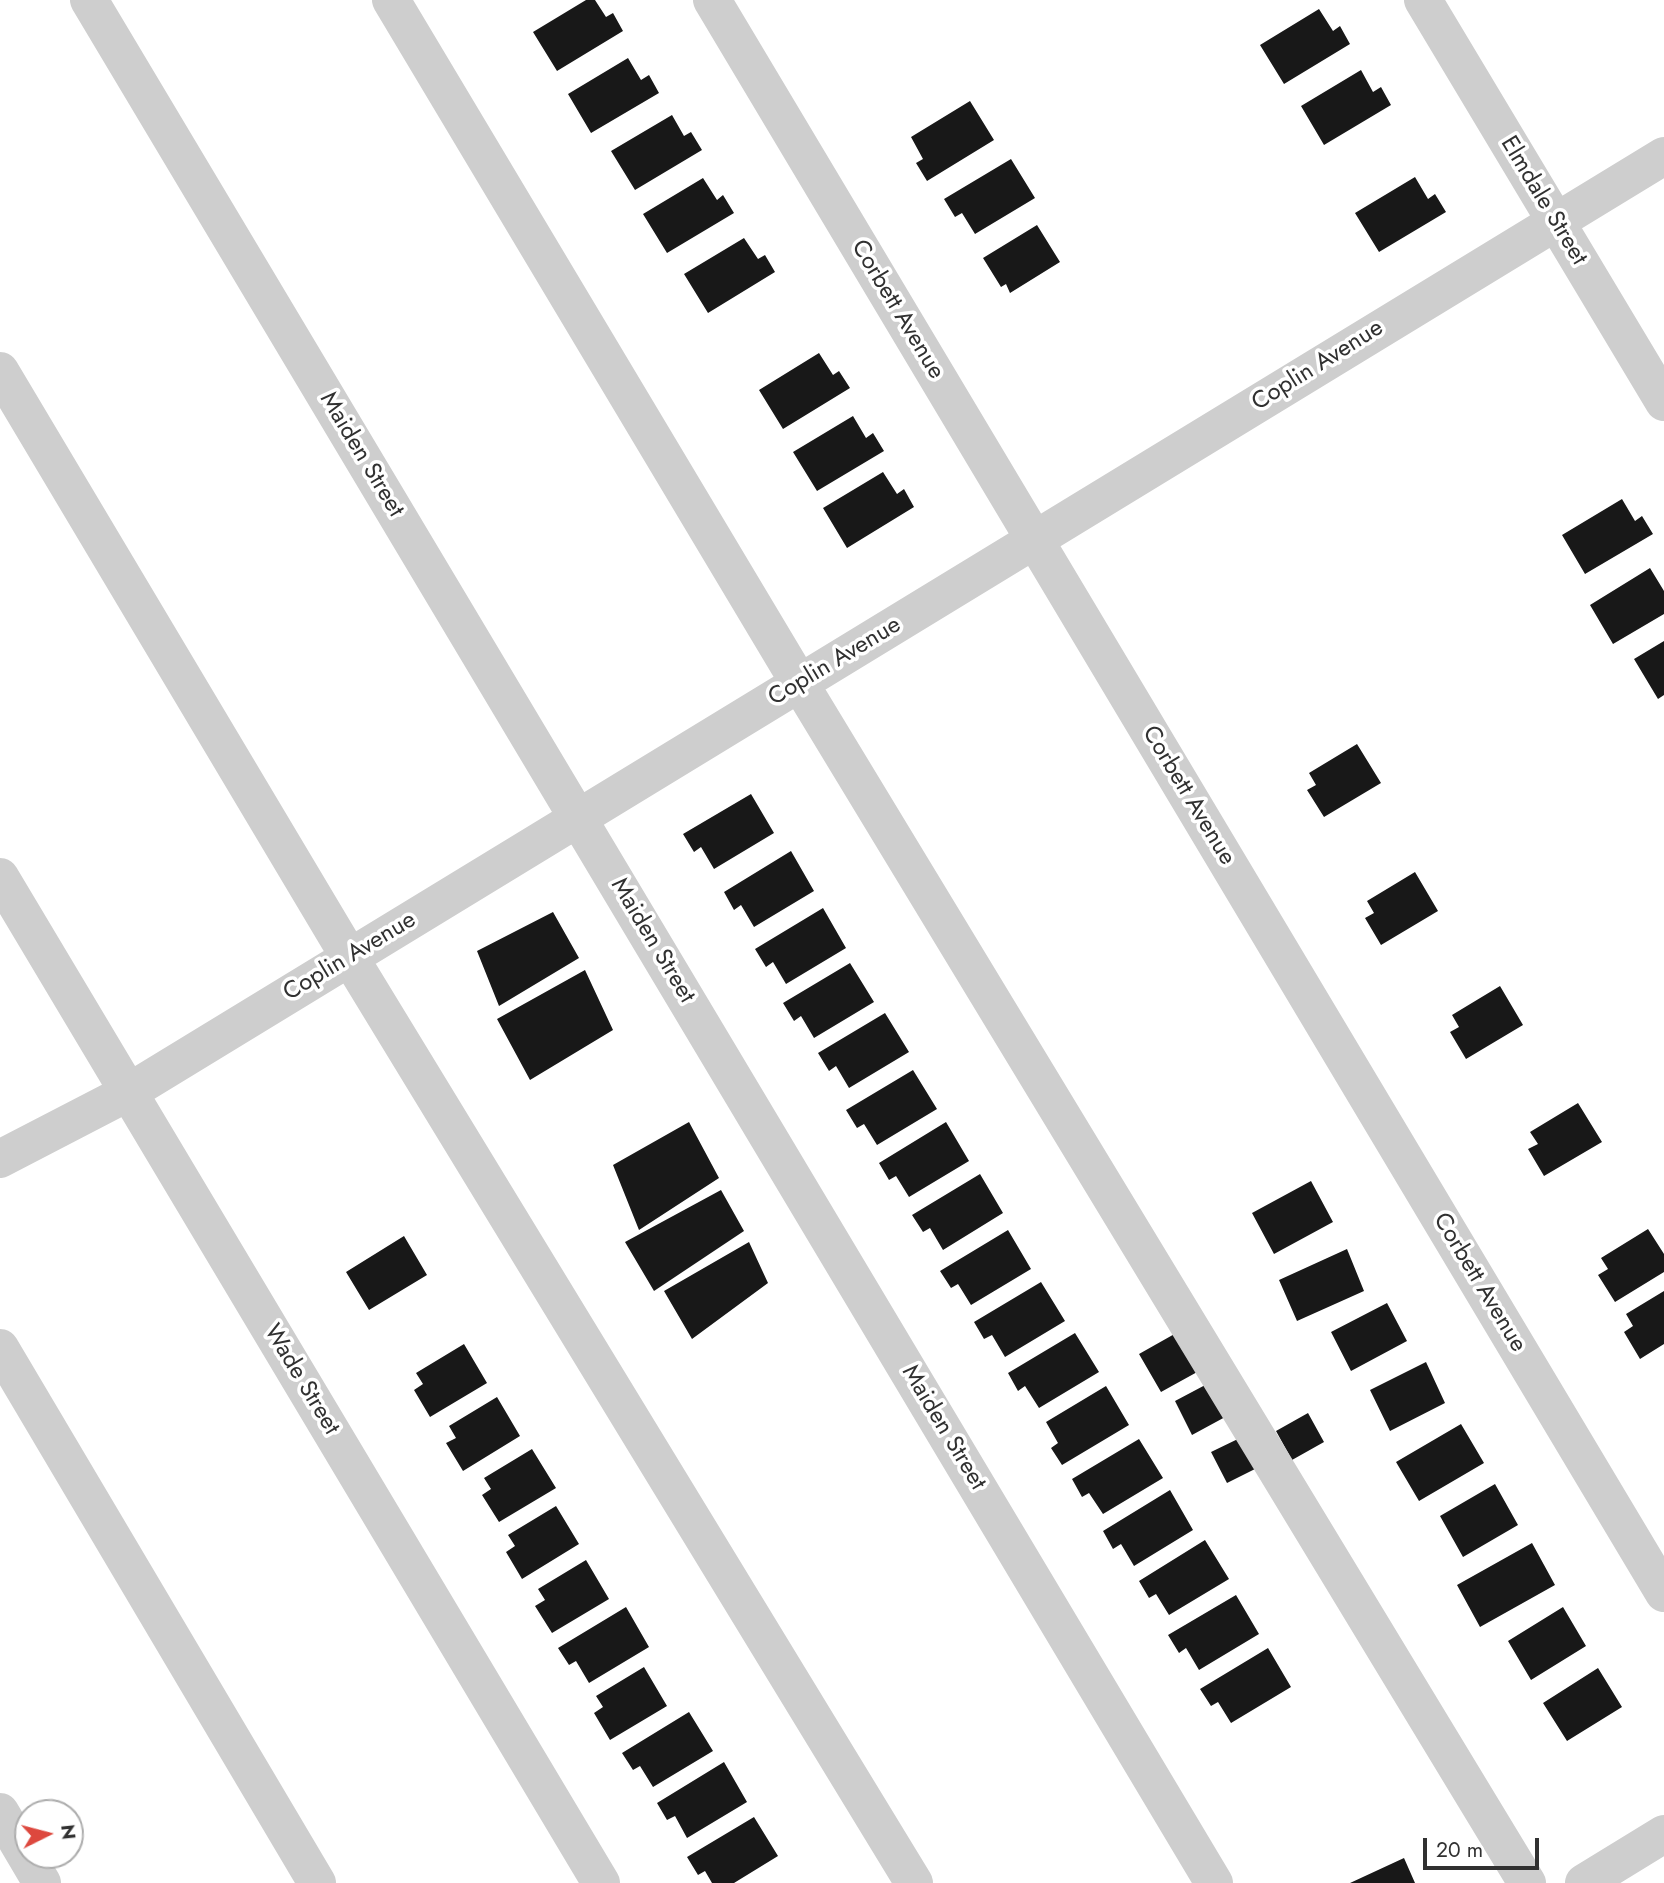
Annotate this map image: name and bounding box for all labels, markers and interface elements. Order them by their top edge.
street label: Elmdale Street [1493,131,1593,271]
street label: Corbett Avenue [844,235,950,385]
street label: Coplin Avenue [1247,314,1389,418]
street label: Maiden Street [313,387,409,523]
street label: Coplin Avenue [763,611,907,713]
street label: Corbett Avenue [1135,721,1241,871]
street label: Maiden Street [604,873,700,1009]
street label: Coplin Avenue [278,906,422,1008]
street label: Corbett Avenue [1426,1208,1532,1358]
street label: Wade Street [257,1320,345,1440]
street label: Maiden Street [895,1360,991,1496]
north arrow [14,1799,84,1869]
text: N [54,1823,83,1841]
scale bar [1426,1824,1542,1868]
text: 20 m [1436,1835,1483,1865]

